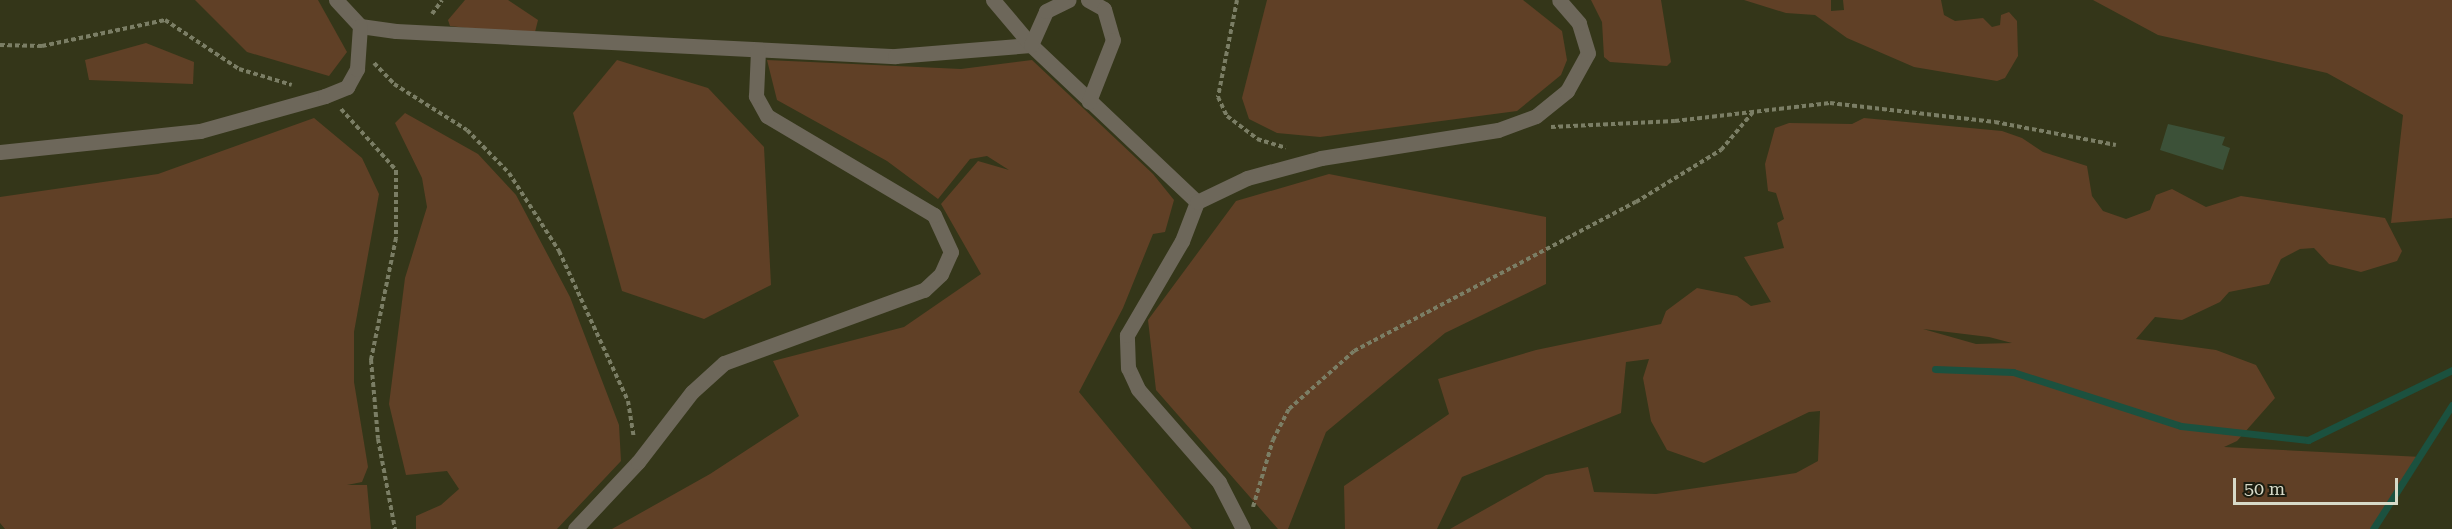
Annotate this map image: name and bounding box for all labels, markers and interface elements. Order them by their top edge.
scale bar [2236,466,2401,504]
text: 50 m [2244,478,2285,499]

